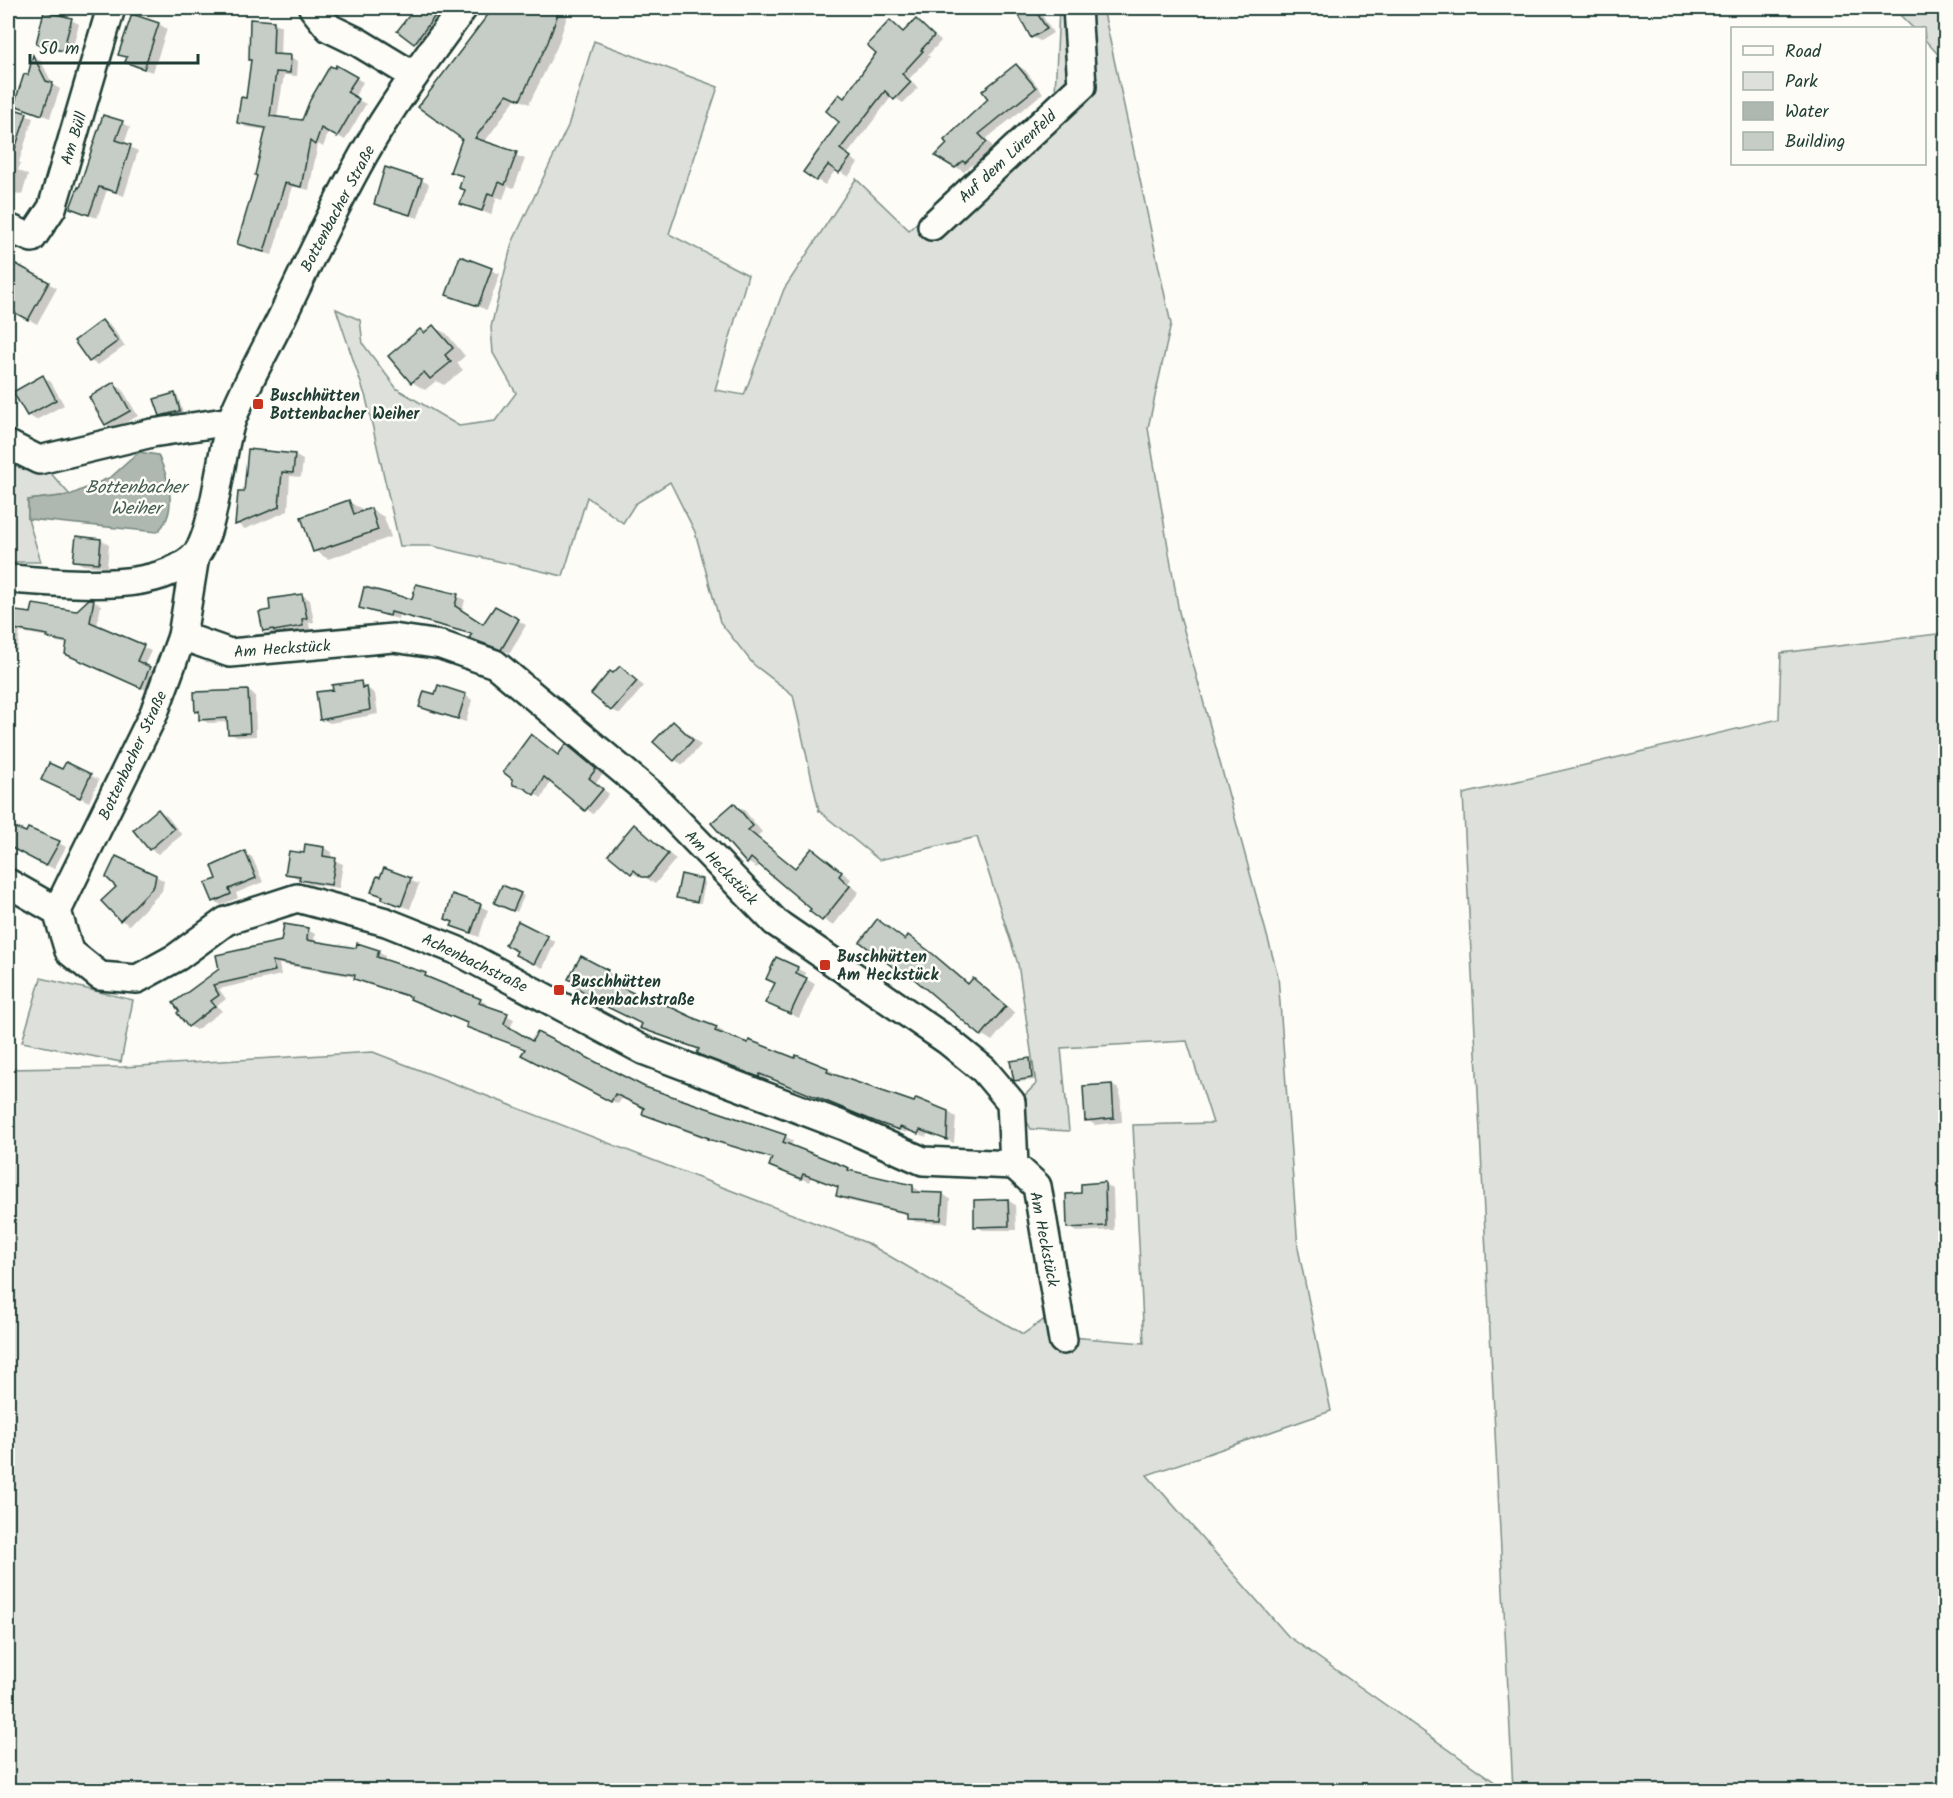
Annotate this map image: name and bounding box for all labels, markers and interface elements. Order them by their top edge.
scale bar [30,27,198,65]
legend [1731,27,1926,165]
text: 50 m [39,35,79,64]
text: Road [1785,38,1822,67]
text: Park [1785,68,1818,97]
text: Water [1785,98,1830,127]
street label: Auf dem Lürenfeld [953,104,1064,209]
street label: Am Büll [55,109,94,168]
text: Building [1785,128,1845,157]
street label: Bottenbacher Straße [294,141,382,276]
place label: Buschhütten Bottenbacher Weiher [270,384,421,427]
marker: Buschhütten Bottenbacher Weiher [251,397,265,411]
water label: Bottenbacher Weiher [86,474,190,524]
street label: Am Heckstück [233,634,332,665]
street label: Bottenbacher Straße [92,687,174,824]
street label: Am Heckstück [678,825,764,912]
street label: Achenbachstraße [417,927,532,1000]
place label: Buschhütten Am Heckstück [837,945,939,988]
marker: Buschhütten Am Heckstück [818,958,832,972]
place label: Buschhütten Achenbachstraße [571,970,695,1013]
marker: Buschhütten Achenbachstraße [552,983,566,997]
street label: Am Heckstück [1022,1189,1065,1290]

